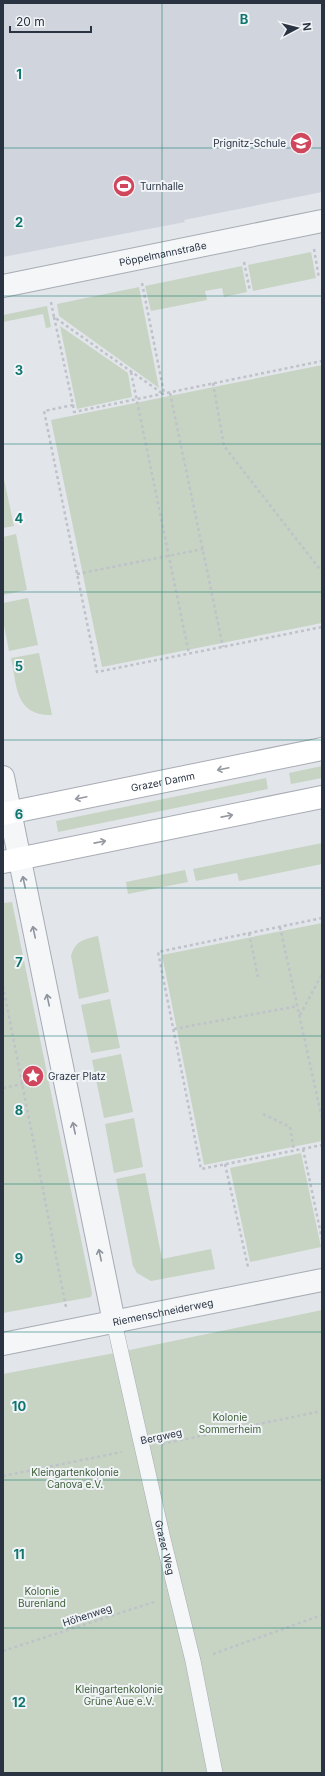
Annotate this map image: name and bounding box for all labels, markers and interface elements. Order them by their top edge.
scale bar [10,8,91,34]
north arrow [277,8,317,48]
text: B [240,11,249,27]
text: 20 m [16,14,45,29]
text: N [299,22,314,32]
text: 1 [16,66,22,82]
school or university icon: Prignitz-Schule [288,130,314,156]
place label: Prignitz-Schule [213,137,286,149]
sports icon: Turnhalle [111,173,137,199]
place label: Turnhalle [140,180,184,192]
text: 2 [15,214,23,230]
street label: Pöppelmannstraße [118,239,208,268]
text: 3 [15,362,23,378]
text: 4 [15,510,24,526]
text: 5 [15,658,23,674]
one-way arrow [217,765,230,773]
street label: Grazer Damm [130,769,196,794]
one-way arrow [75,795,88,803]
text: 6 [15,806,23,822]
one-way arrow [220,812,233,820]
one-way arrow [93,837,106,845]
one-way arrow [20,875,28,888]
one-way arrow [30,926,38,939]
text: 7 [15,954,23,970]
one-way arrow [44,994,52,1007]
place icon: Grazer Platz [20,1063,46,1089]
place label: Grazer Platz [48,1070,106,1082]
text: 8 [15,1102,23,1118]
one-way arrow [70,1122,78,1135]
one-way arrow [96,1249,104,1262]
text: 9 [15,1250,23,1266]
street label: Riemenschneiderweg [112,1296,214,1328]
text: 10 [12,1398,26,1414]
park label: Kolonie Sommerheim [199,1411,261,1435]
street label: Bergweg [139,1426,183,1446]
park label: Kleingartenkolonie Canova e.V. [31,1466,119,1490]
street label: Grazer Weg [153,1519,178,1576]
text: 11 [13,1546,25,1562]
park label: Kolonie Burenland [18,1585,66,1609]
street label: Höhenweg [61,1601,113,1629]
park label: Kleingartenkolonie Grüne Aue e.V. [75,1683,163,1707]
text: 12 [12,1694,26,1710]

